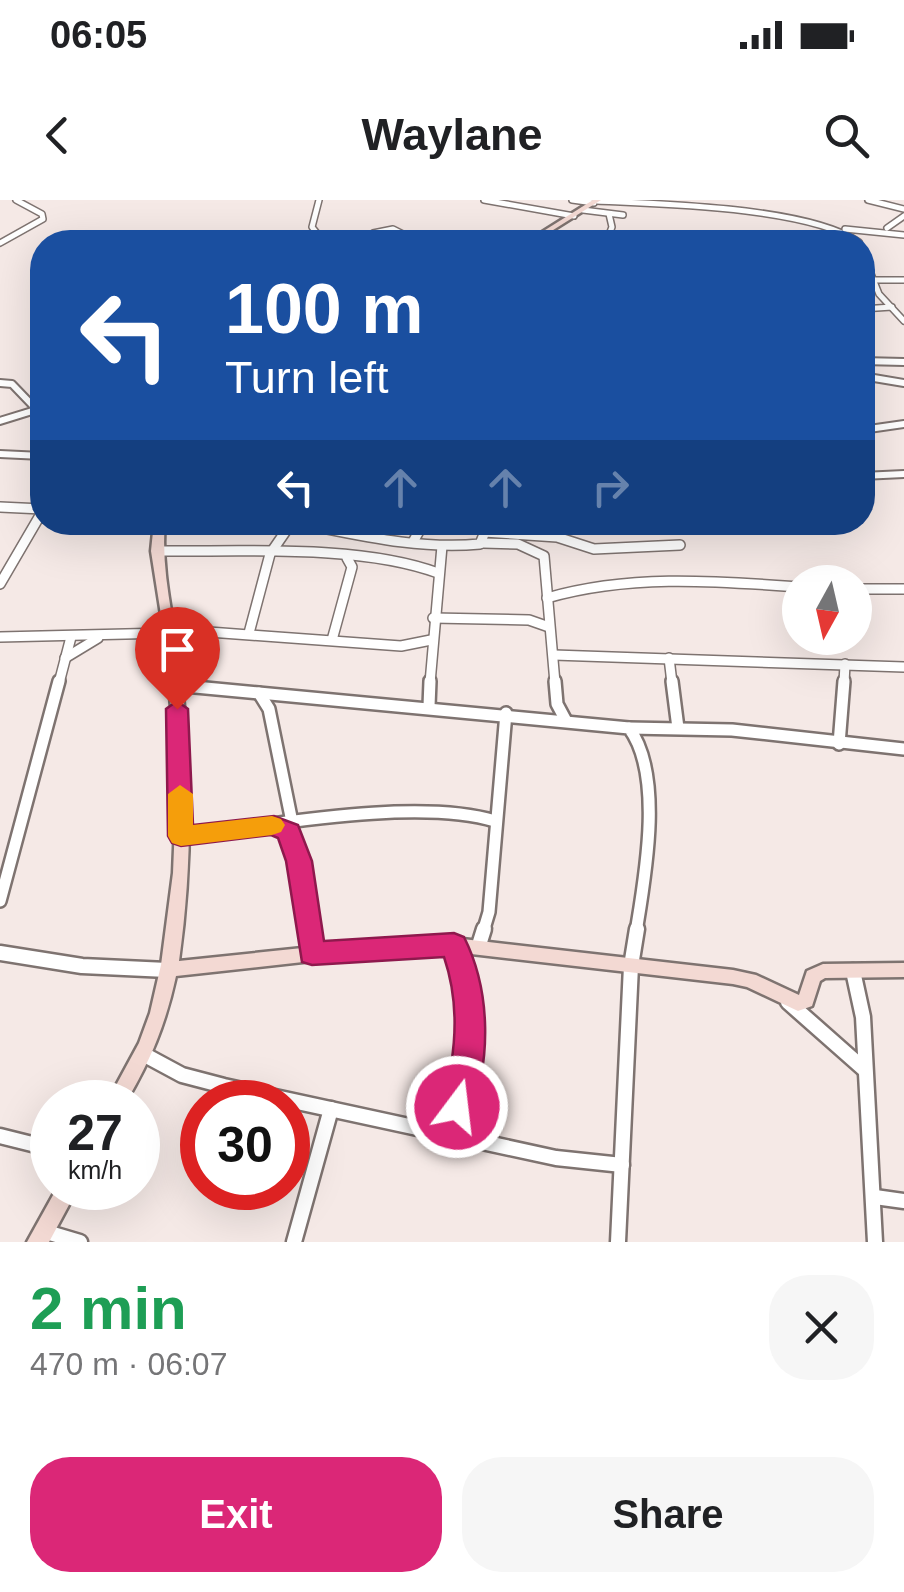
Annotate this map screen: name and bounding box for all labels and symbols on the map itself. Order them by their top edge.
north arrow [782,565,872,655]
pin [135,607,220,710]
position arrow [405,1055,509,1159]
speed limit sign: 30 [180,1080,310,1210]

